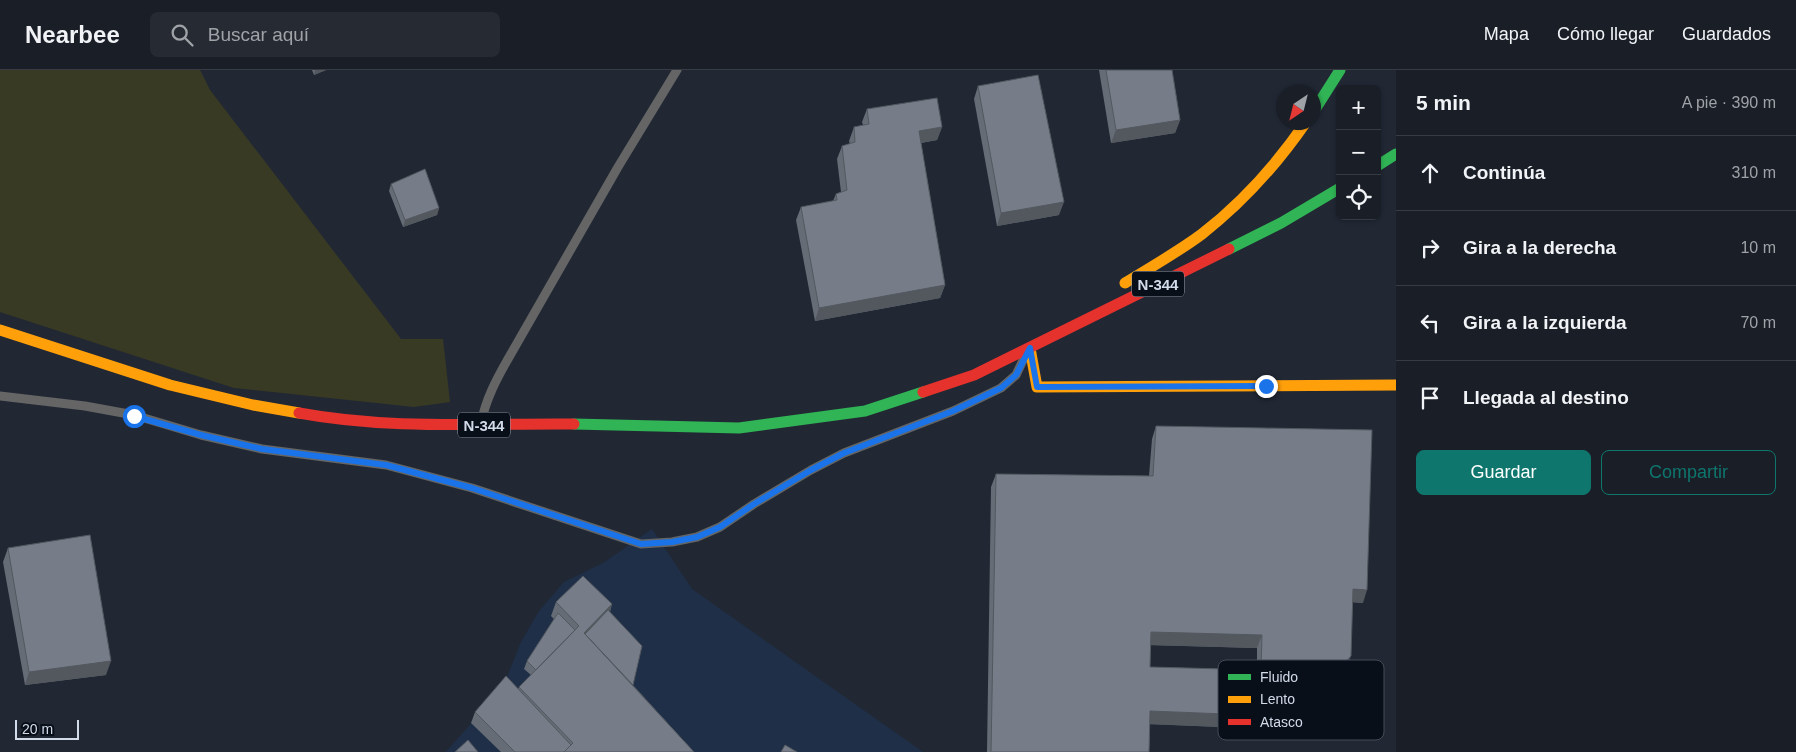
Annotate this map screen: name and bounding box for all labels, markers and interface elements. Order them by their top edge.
search box [150,12,500,57]
text: Nearbee [25,21,120,48]
icon: search [168,21,196,49]
text: Buscar aquí [208,24,309,45]
text: Mapa [1484,24,1529,44]
text: Cómo llegar [1557,24,1654,44]
text: Guardados [1682,24,1771,44]
north arrow [1276,85,1321,130]
map controls [1336,85,1381,220]
button: + [1336,85,1381,130]
text: 5 min [1416,91,1471,114]
text: A pie · 390 m [1682,94,1776,111]
button: − [1336,130,1381,175]
icon: ahead [1416,159,1444,187]
text: Continúa [1463,162,1545,183]
text: 310 m [1732,164,1776,181]
button: locate [1336,175,1381,220]
icon: right [1416,234,1444,262]
text: Gira a la derecha [1463,237,1616,258]
text: 10 m [1740,239,1776,256]
road number: N-344 [1132,272,1184,296]
icon: left [1416,309,1444,337]
text: Gira a la izquierda [1463,312,1627,333]
text: 70 m [1740,314,1776,331]
route end [1255,375,1278,398]
icon: arrive [1416,384,1444,412]
text: Llegada al destino [1463,387,1629,408]
route start [123,405,146,428]
road number: N-344 [458,412,510,438]
button: Guardar [1416,450,1591,495]
button: Compartir [1601,450,1776,495]
legend [1218,660,1384,740]
text: Fluido [1260,669,1298,685]
text: Lento [1260,691,1295,707]
text: Atasco [1260,714,1303,730]
scale bar [15,717,79,740]
text: 20 m [22,721,53,737]

